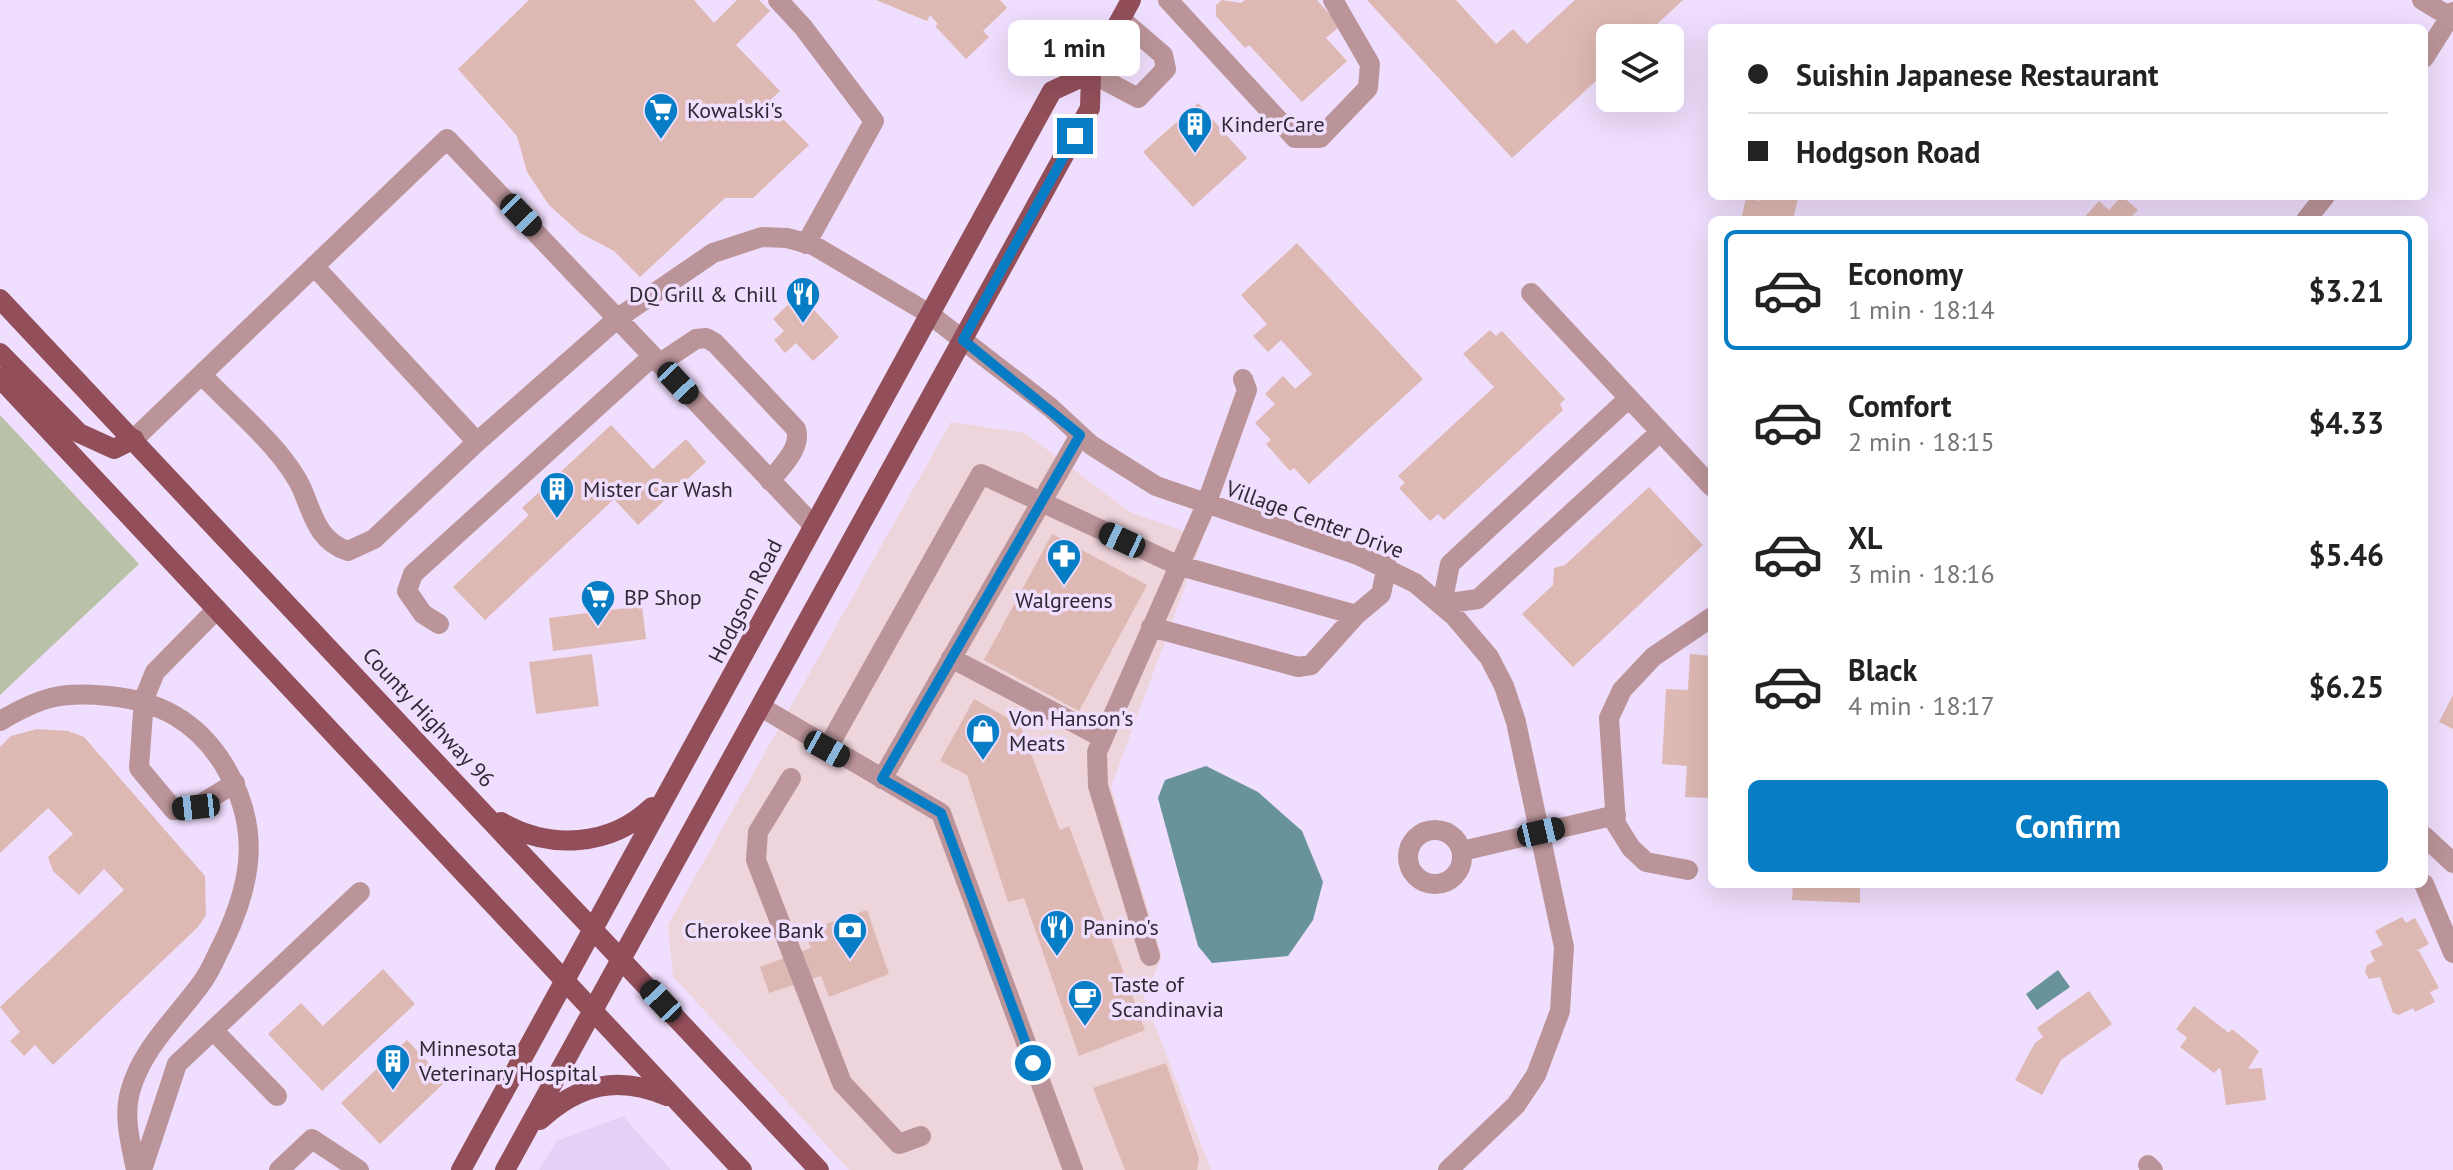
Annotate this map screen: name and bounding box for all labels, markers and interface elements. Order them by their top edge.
callout: 1 min [1009,20,1141,76]
map controls [1596,24,1684,112]
button: layers [1596,24,1684,112]
text: 1 min [1042,31,1106,64]
text: Suishin Japanese Restaurant [1796,55,2158,94]
supermarket icon: Kowalski's [642,91,680,141]
place label: Kowalski's [687,96,783,124]
building icon: KinderCare [1176,105,1214,155]
place label: KinderCare [1221,110,1325,138]
route end [1057,118,1093,154]
text: Hodgson Road [1796,132,1980,171]
car [496,189,546,241]
icon: car [1752,254,1824,326]
text: Economy [1848,254,1963,293]
text: $3.21 [2309,271,2384,310]
restaurant icon: DQ Grill & Chill [784,275,822,325]
place label: DQ Grill & Chill [629,280,778,308]
text: 1 min · 18:14 [1848,293,1995,326]
car [653,357,703,409]
icon: car [1752,386,1824,458]
text: Comfort [1848,386,1951,425]
text: $4.33 [2309,403,2384,442]
text: 2 min · 18:15 [1848,425,1995,458]
building icon: Mister Car Wash [538,470,576,520]
street label: Village Center Drive [1221,474,1408,564]
place label: Mister Car Wash [583,475,733,503]
icon: car [1752,518,1824,590]
text: XL [1848,518,1882,557]
car [1095,519,1149,561]
street label: Hodgson Road [702,534,788,668]
text: $5.46 [2309,535,2384,574]
pharmacy icon: Walgreens [1045,537,1083,587]
text: 3 min · 18:16 [1848,557,1995,590]
supermarket icon: BP Shop [579,578,617,628]
place label: BP Shop [624,583,702,611]
place label: Walgreens [1015,586,1113,614]
street label: County Highway 96 [357,641,501,793]
icon: car [1752,650,1824,722]
text: Black [1848,650,1917,689]
text: $6.25 [2309,667,2384,706]
text: 4 min · 18:17 [1848,689,1995,722]
place label: Von Hanson's Meats [1008,704,1133,757]
shop icon: Von Hanson's Meats [964,712,1002,762]
car [800,727,854,771]
button: Confirm [1748,780,2388,872]
car [171,793,221,821]
car [1515,815,1567,849]
restaurant icon: Panino's [1038,908,1076,958]
bank icon: Cherokee Bank [831,911,869,961]
place label: Panino's [1083,913,1159,941]
place label: Cherokee Bank [684,916,824,944]
place label: Taste of Scandinavia [1111,970,1224,1023]
car [636,975,686,1027]
cafe icon: Taste of Scandinavia [1066,978,1104,1028]
place label: Minnesota Veterinary Hospital [418,1034,598,1087]
building icon: Minnesota Veterinary Hospital [374,1042,412,1092]
route start [1015,1045,1051,1081]

